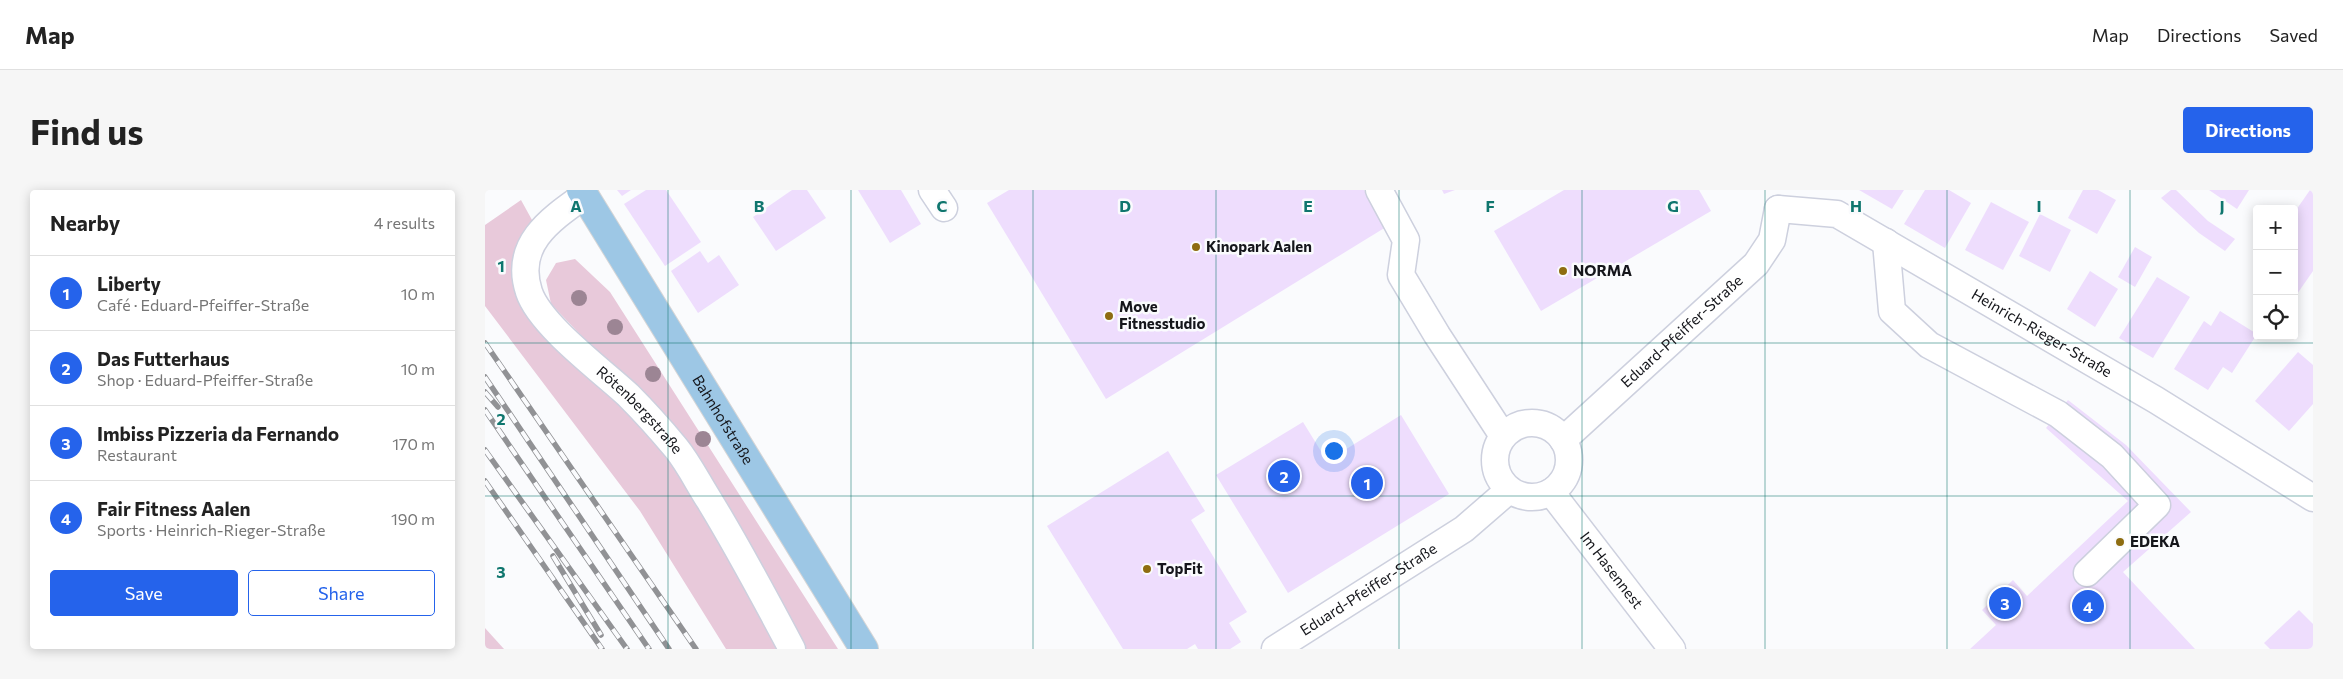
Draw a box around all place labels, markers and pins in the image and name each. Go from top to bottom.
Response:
place label: Kinopark Aalen [1206,237,1312,255]
marker: Kinopark Aalen [1190,241,1202,253]
place label: NORMA [1573,261,1632,279]
marker: NORMA [1557,265,1569,277]
place label: Move Fitnesstudio [1119,297,1205,332]
marker: Move Fitnesstudio [1103,310,1115,322]
pin: 2 [1268,457,1300,495]
pin: 1 [1351,464,1383,502]
place label: EDEKA [2130,532,2180,550]
marker: EDEKA [2114,536,2126,548]
place label: TopFit [1157,559,1203,577]
marker: TopFit [1141,563,1153,575]
pin: 3 [1989,584,2021,622]
pin: 4 [2072,587,2104,625]

